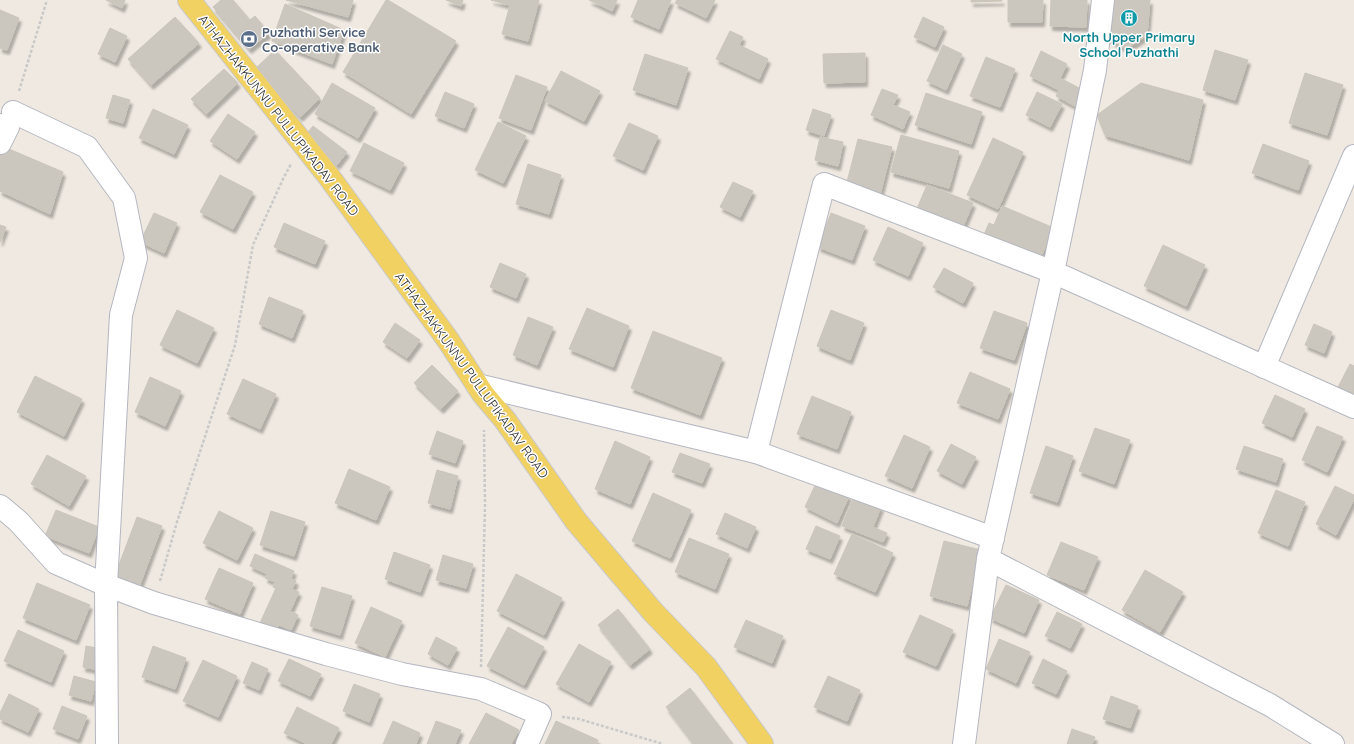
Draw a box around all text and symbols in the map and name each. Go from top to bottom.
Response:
building icon: North Upper Primary School Puzhathi [1119,8,1139,28]
street label: ATHAZHAKKUNNU PULLUPIKADAV ROAD [195,11,363,219]
place label: Puzhathi Service Co-operative Bank [262,24,380,55]
bank icon: Puzhathi Service Co-operative Bank [239,29,259,49]
place label: North Upper Primary School Puzhathi [1063,29,1195,60]
street label: ATHAZHAKKUNNU PULLUPIKADAV ROAD [392,269,552,481]

